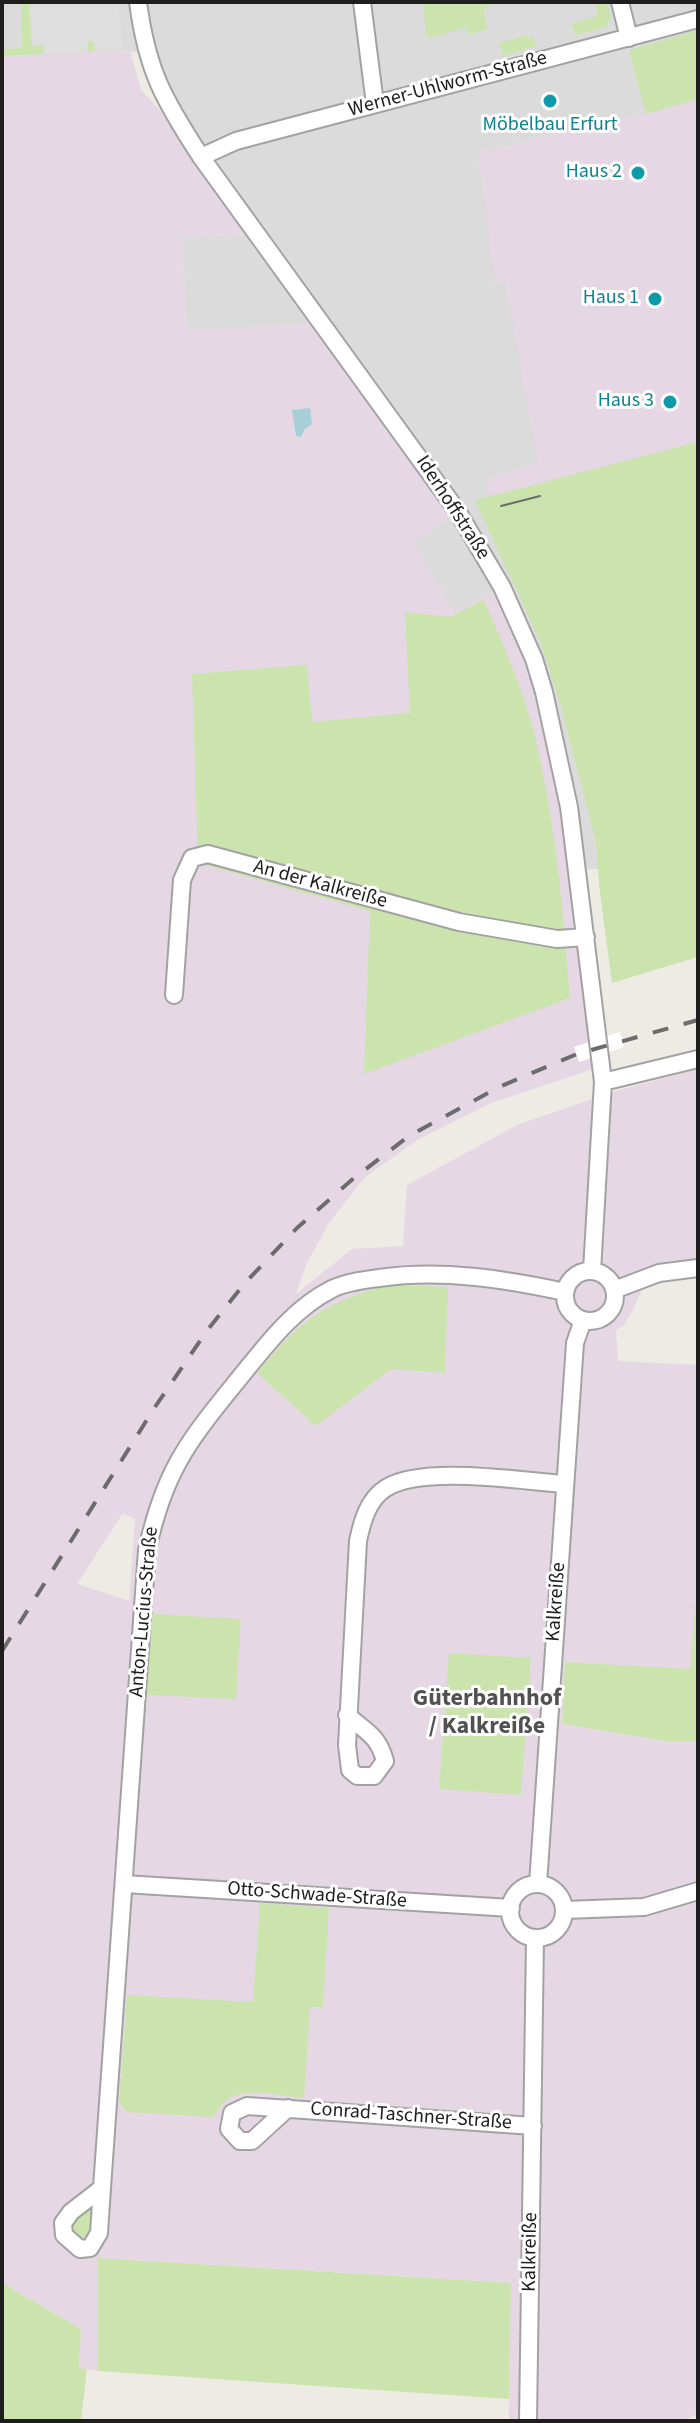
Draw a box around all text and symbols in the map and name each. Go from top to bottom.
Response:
street label: Werner-Uhlworm-Straße [346,47,550,123]
marker: Möbelbau Erfurt [541,92,559,110]
place label: Möbelbau Erfurt [482,114,618,138]
place label: Haus 2 [566,161,622,185]
marker: Haus 2 [629,164,647,182]
place label: Haus 1 [583,287,639,311]
marker: Haus 1 [646,290,664,308]
place label: Haus 3 [598,390,654,414]
marker: Haus 3 [661,393,679,411]
street label: Iderhoffstraße [410,452,494,564]
street label: An der Kalkreiße [251,856,389,914]
street label: Anton-Lucius-Straße [126,1526,164,1698]
street label: Kalkreiße [542,1561,572,1643]
district label: Güterbahnhof / Kalkreiße [413,1686,561,1742]
street label: Otto-Schwade-Straße [226,1878,408,1914]
street label: Conrad-Taschner-Straße [309,2098,513,2136]
street label: Kalkreiße [518,2212,544,2292]

